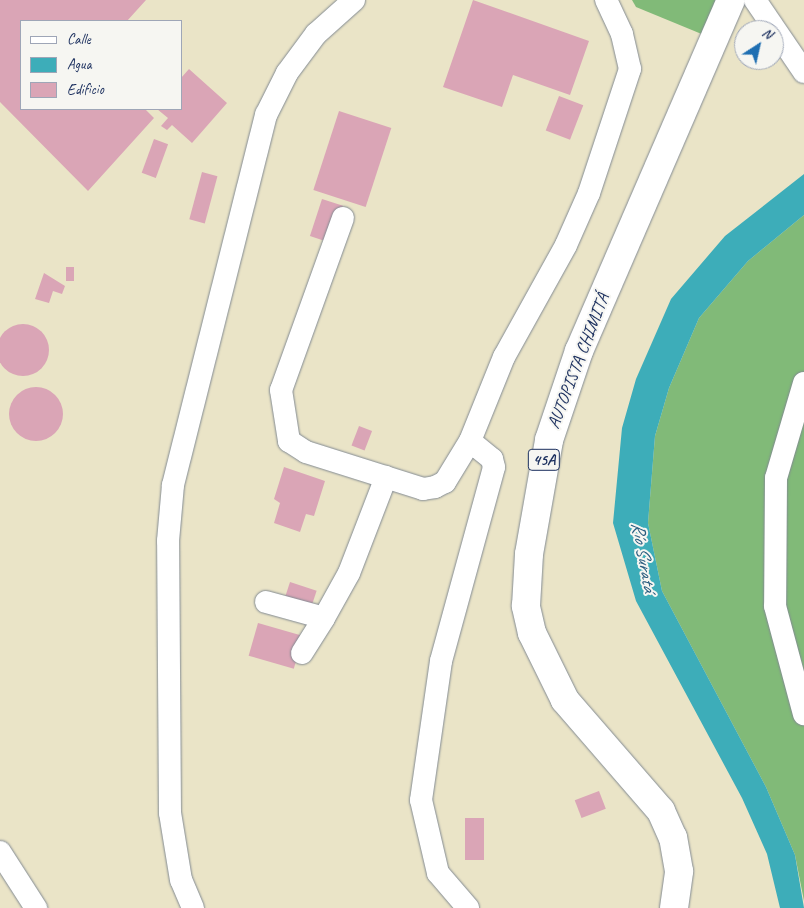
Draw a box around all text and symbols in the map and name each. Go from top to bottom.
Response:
legend [20,20,182,110]
north arrow [734,20,784,70]
text: N [759,24,776,43]
text: Calle [67,30,91,49]
text: Agua [67,55,91,74]
text: Edificio [67,80,104,99]
street label: AUTOPISTA CHIMITÁ [542,290,614,432]
road number: 45A [528,446,560,474]
water label: Río Suratá [626,521,660,593]

